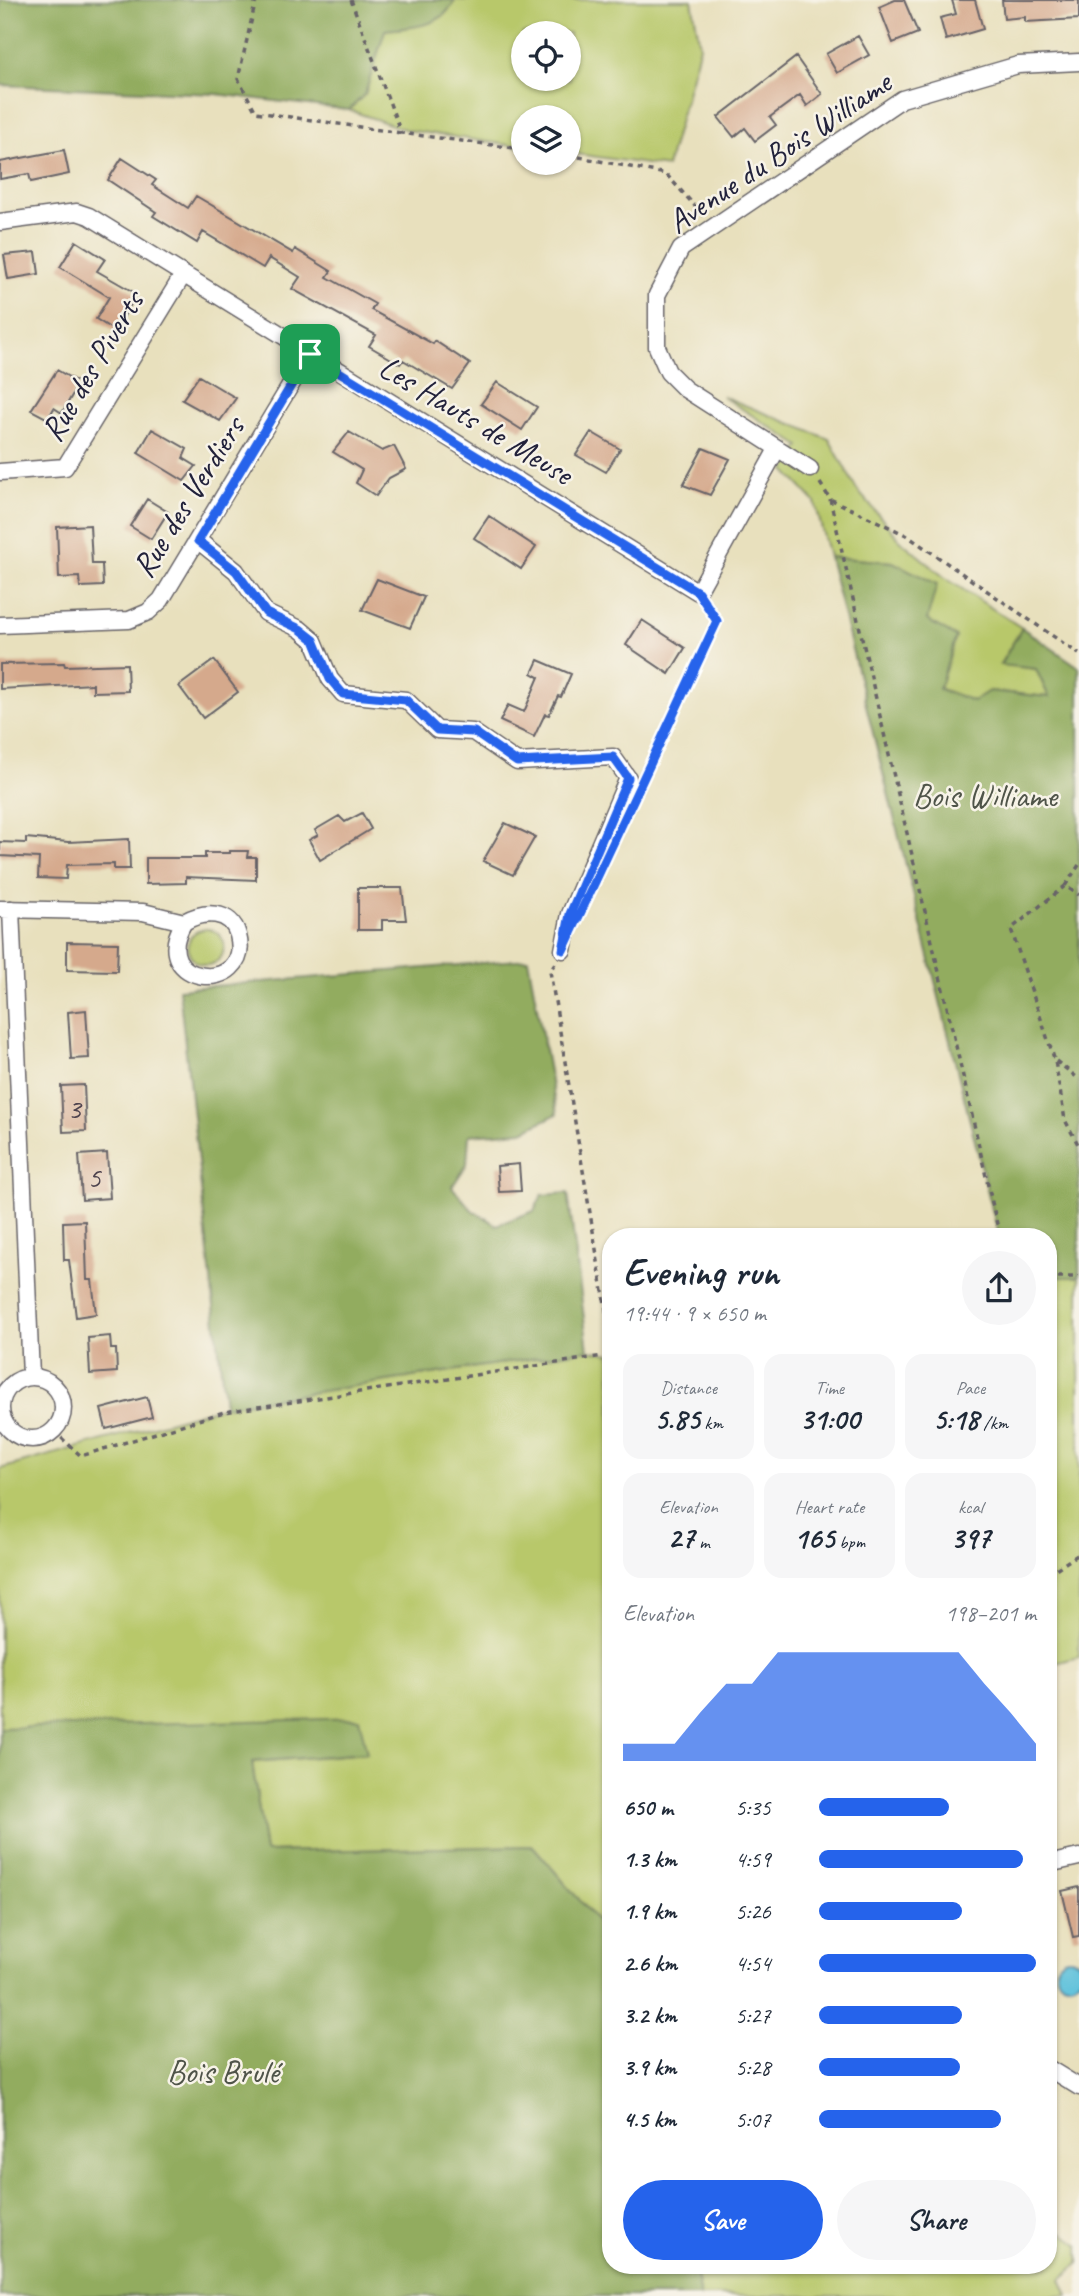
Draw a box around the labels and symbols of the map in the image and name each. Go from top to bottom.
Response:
street label: Avenue du Bois Williame [659,60,901,242]
street label: Rue des Piverts [31,281,155,449]
pin [280,324,340,384]
street label: Les Hauts de Meuse [371,346,582,495]
street label: Rue des Verdiers [122,407,255,585]
park label: Bois Williame [913,775,1059,817]
house number: 3 [67,1089,83,1127]
house number: 5 [87,1158,102,1196]
park label: Bois Brulé [167,2051,284,2093]

